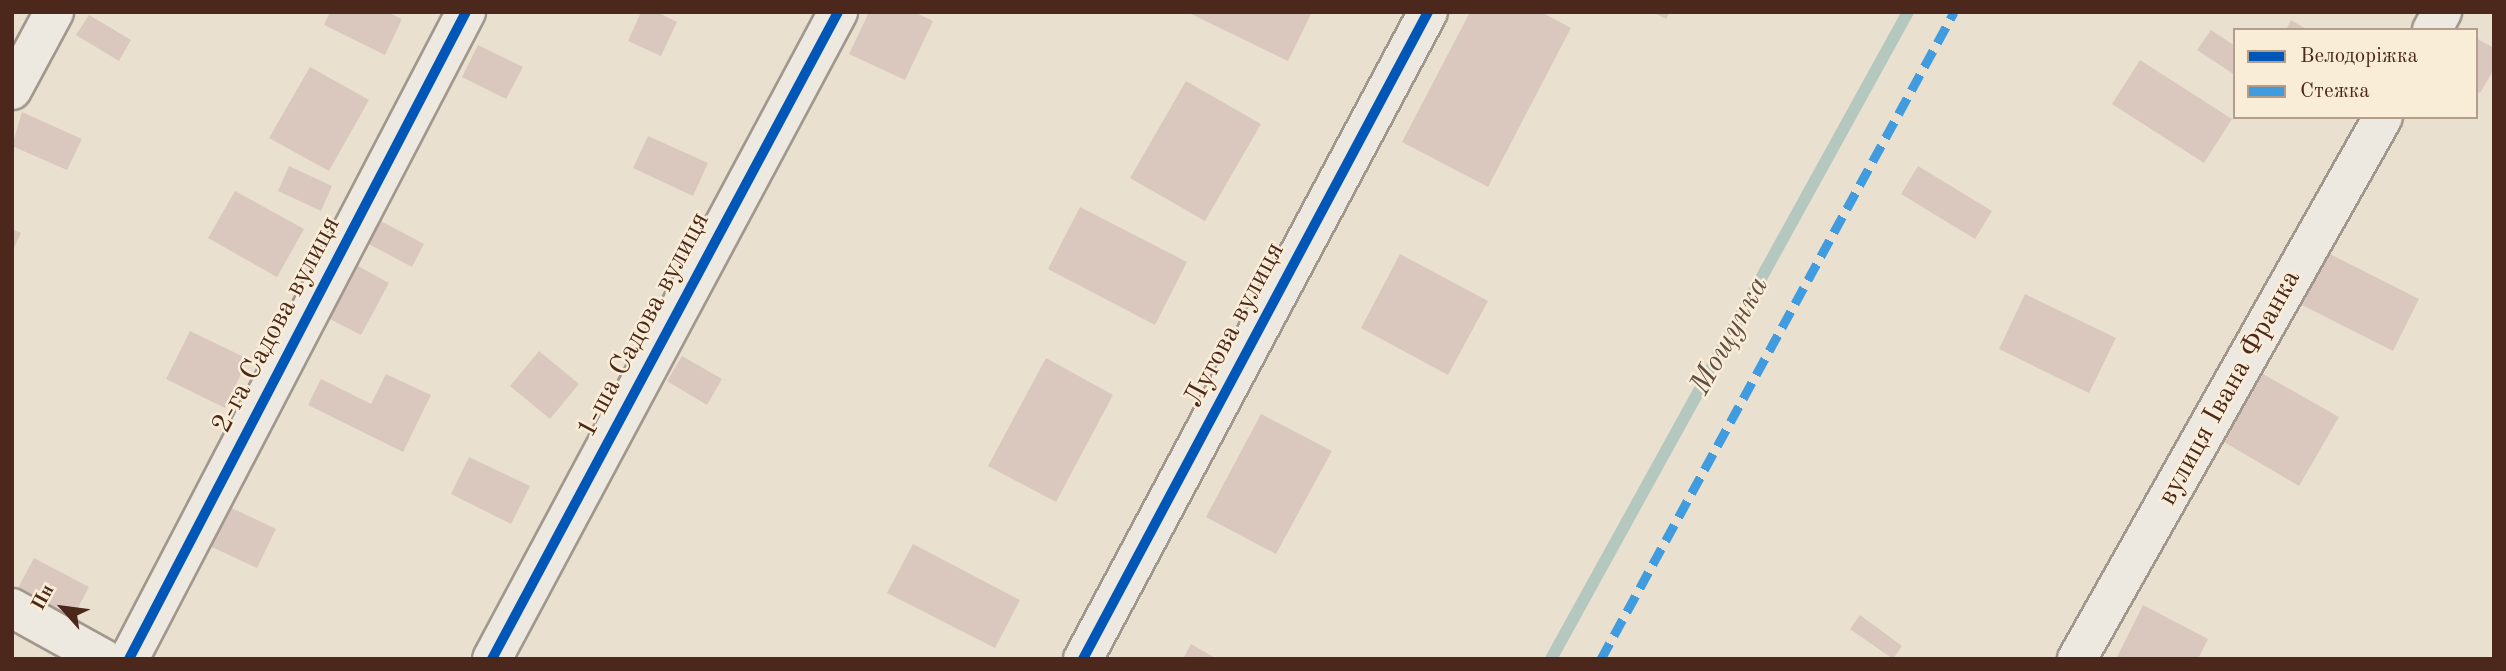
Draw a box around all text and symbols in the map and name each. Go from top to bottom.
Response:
legend [2233,28,2478,119]
text: Велодоріжка [2300,46,2418,67]
text: Стежка [2300,81,2370,102]
street label: 1-ша Садова вулиця [570,206,718,444]
street label: 2-га Садова вулиця [206,211,348,439]
street label: Лугова вулиця [1177,237,1293,413]
street label: вулиця Івана Франка [2151,264,2309,512]
water label: Мощунка [1683,271,1777,401]
north arrow [28,573,98,643]
text: Пн [29,582,59,614]

